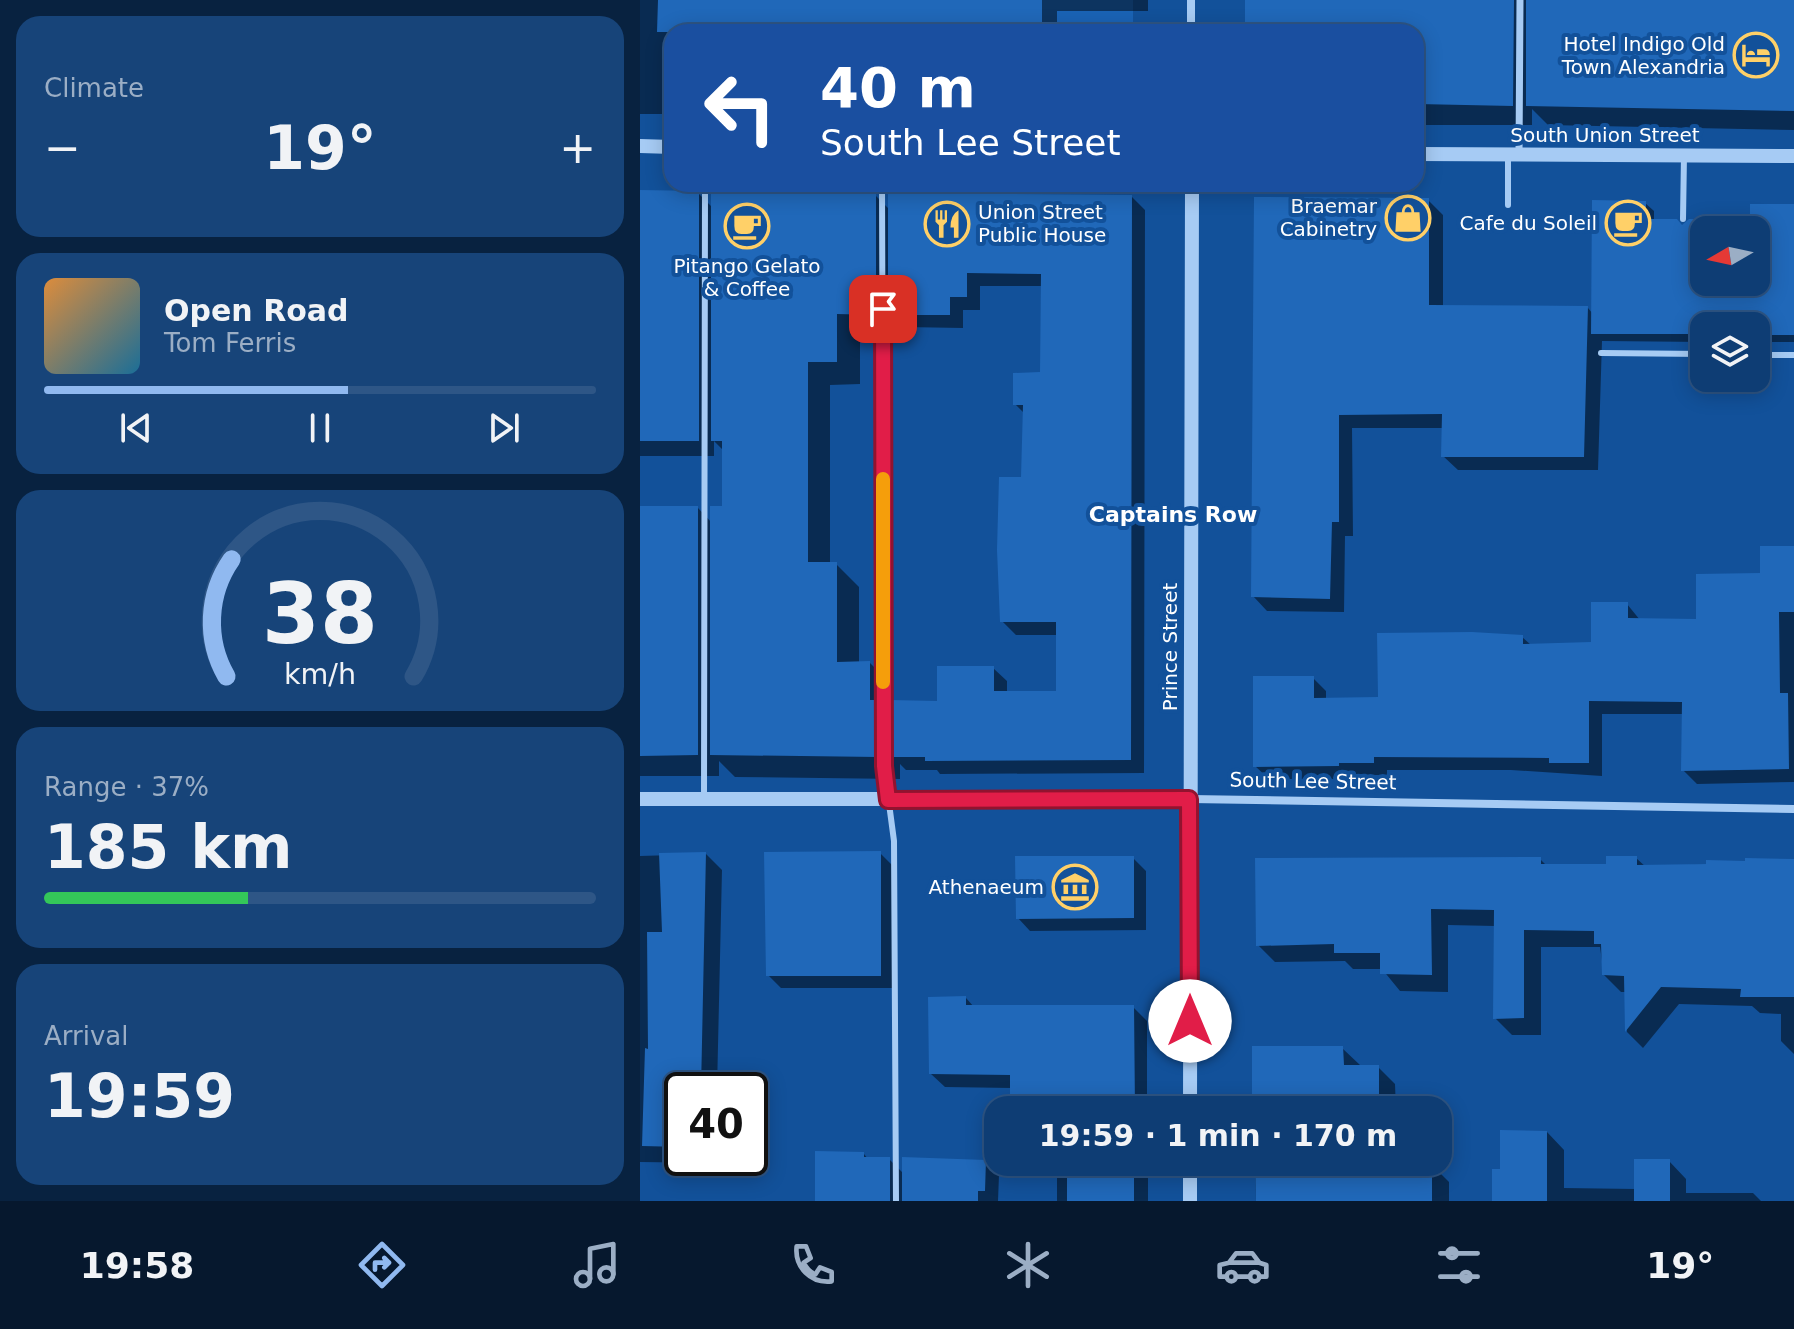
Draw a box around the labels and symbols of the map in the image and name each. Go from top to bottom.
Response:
hotel icon: Hotel Indigo Old Town Alexandria [1732,31,1780,79]
place label: Hotel Indigo Old Town Alexandria [1561,32,1725,79]
street label: South Union Street [1510,123,1700,147]
place label: Braemar Cabinetry [1280,194,1378,241]
shop icon: Braemar Cabinetry [1384,194,1432,242]
cafe icon: Cafe du Soleil [1604,199,1652,247]
restaurant icon: Union Street Public House [923,200,971,248]
place label: Union Street Public House [978,200,1106,247]
cafe icon: Pitango Gelato & Coffee [723,202,771,250]
place label: Cafe du Soleil [1459,211,1597,235]
north arrow [1690,216,1770,296]
place label: Pitango Gelato & Coffee [674,254,820,301]
pin [849,275,917,343]
district label: Captains Row [1089,502,1257,527]
street label: Prince Street [1158,583,1182,711]
street label: South Lee Street [1229,768,1397,794]
museum icon: Athenaeum [1051,863,1099,911]
place label: Athenaeum [928,875,1044,899]
position arrow [1148,979,1232,1063]
speed limit sign: 40 [664,1072,768,1176]

